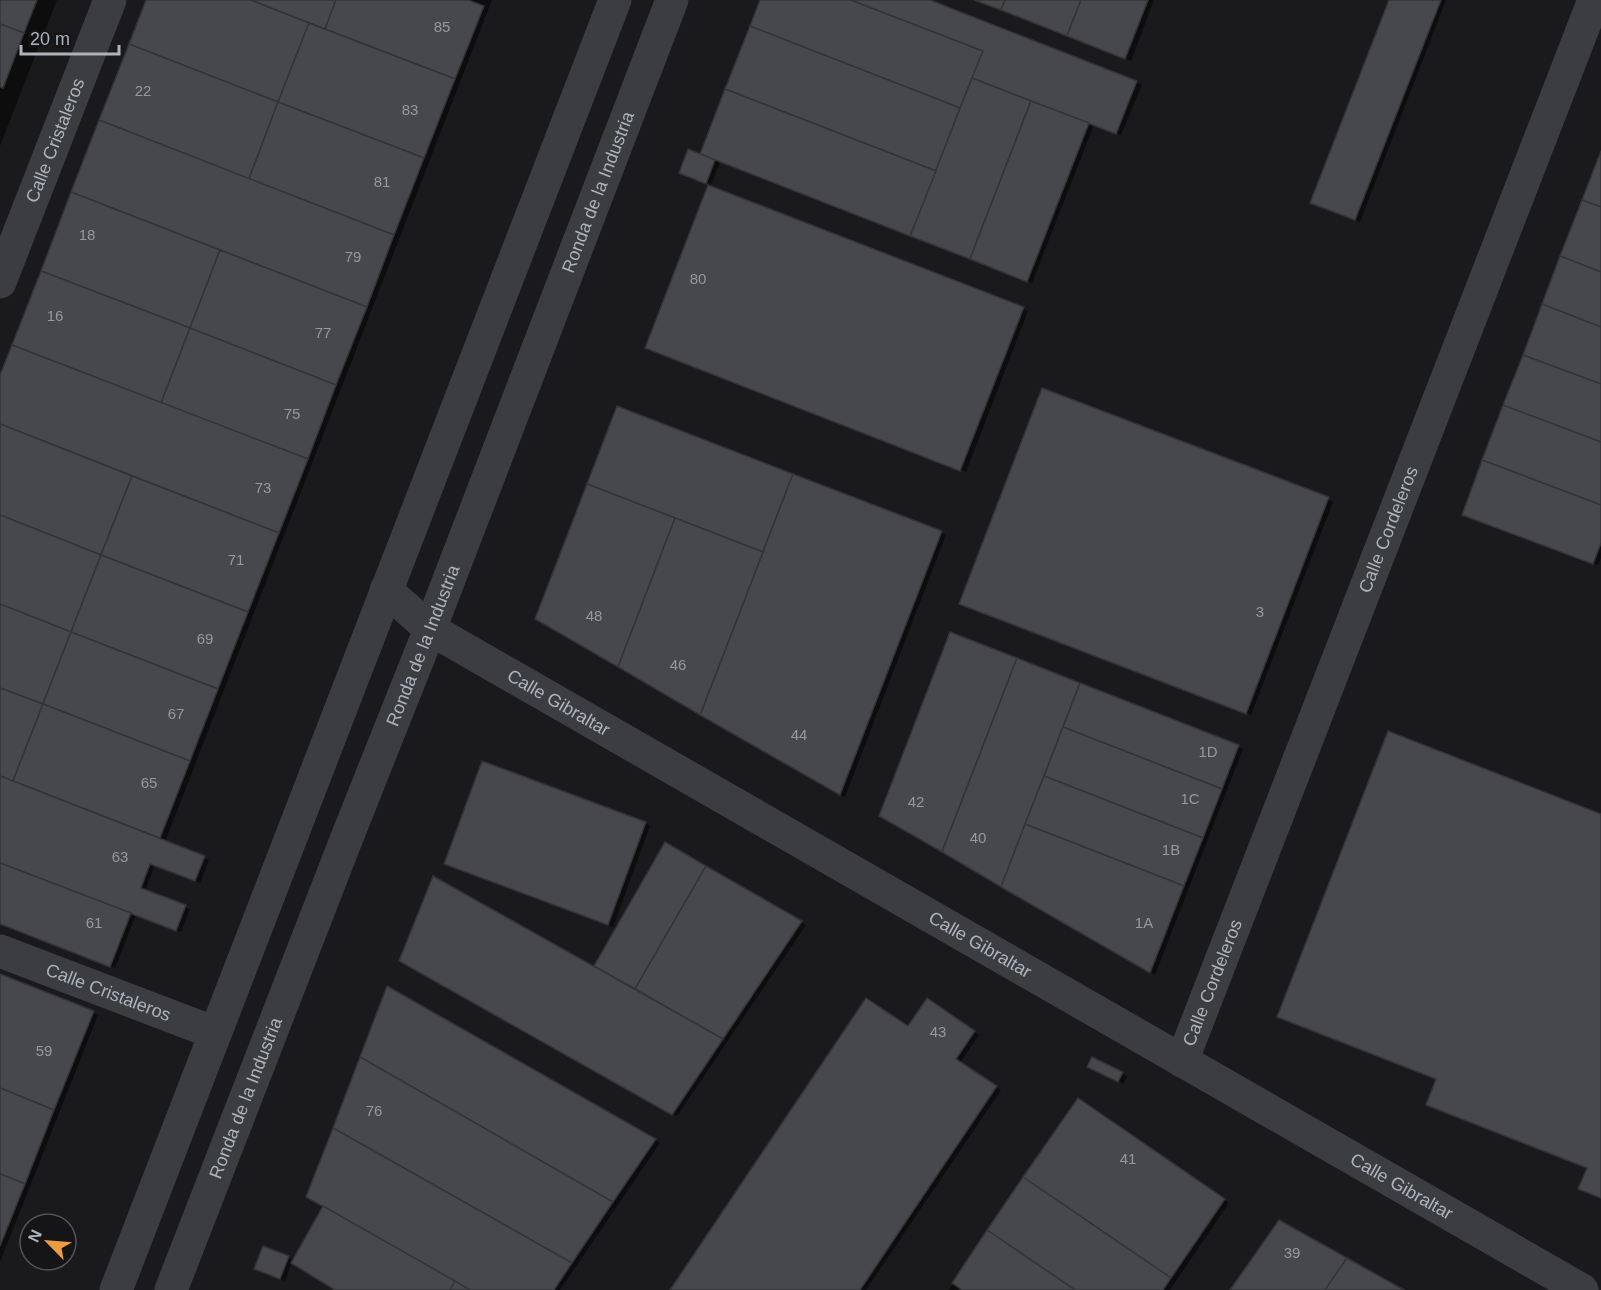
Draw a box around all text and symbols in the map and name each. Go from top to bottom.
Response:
scale bar [21,18,118,56]
house number: 85 [434,18,450,35]
text: 20 m [30,29,70,49]
street label: Calle Cristaleros [22,75,89,206]
house number: 22 [135,82,151,99]
house number: 83 [402,101,418,118]
street label: Ronda de la Industria [558,108,639,276]
house number: 81 [374,173,390,190]
house number: 18 [79,226,95,243]
house number: 79 [345,248,361,265]
house number: 80 [690,270,706,287]
house number: 16 [47,307,63,324]
house number: 77 [315,324,331,341]
house number: 75 [284,405,300,422]
street label: Calle Cordeleros [1355,464,1422,596]
house number: 73 [255,479,271,496]
house number: 71 [228,551,244,568]
street label: Ronda de la Industria [382,561,464,729]
house number: 3 [1256,603,1264,620]
house number: 48 [586,607,602,624]
house number: 69 [197,630,213,647]
house number: 46 [670,656,686,673]
street label: Calle Gibraltar [504,665,613,740]
house number: 67 [168,705,184,722]
house number: 44 [791,726,807,743]
house number: 1D [1198,743,1218,760]
house number: 65 [141,774,157,791]
house number: 1C [1180,790,1200,807]
house number: 42 [908,793,924,810]
house number: 40 [970,829,986,846]
house number: 1B [1162,841,1180,858]
house number: 63 [112,848,128,865]
street label: Calle Gibraltar [925,907,1035,982]
house number: 61 [86,914,102,931]
house number: 1A [1135,914,1153,931]
street label: Calle Cordeleros [1179,917,1246,1049]
street label: Calle Cristaleros [43,959,174,1025]
street label: Ronda de la Industria [205,1014,286,1181]
house number: 43 [930,1023,946,1040]
house number: 59 [36,1042,52,1059]
house number: 76 [366,1102,382,1119]
street label: Calle Gibraltar [1347,1149,1457,1224]
house number: 41 [1120,1150,1136,1167]
north arrow [18,1212,78,1272]
text: N [25,1227,45,1245]
house number: 39 [1284,1244,1300,1261]

